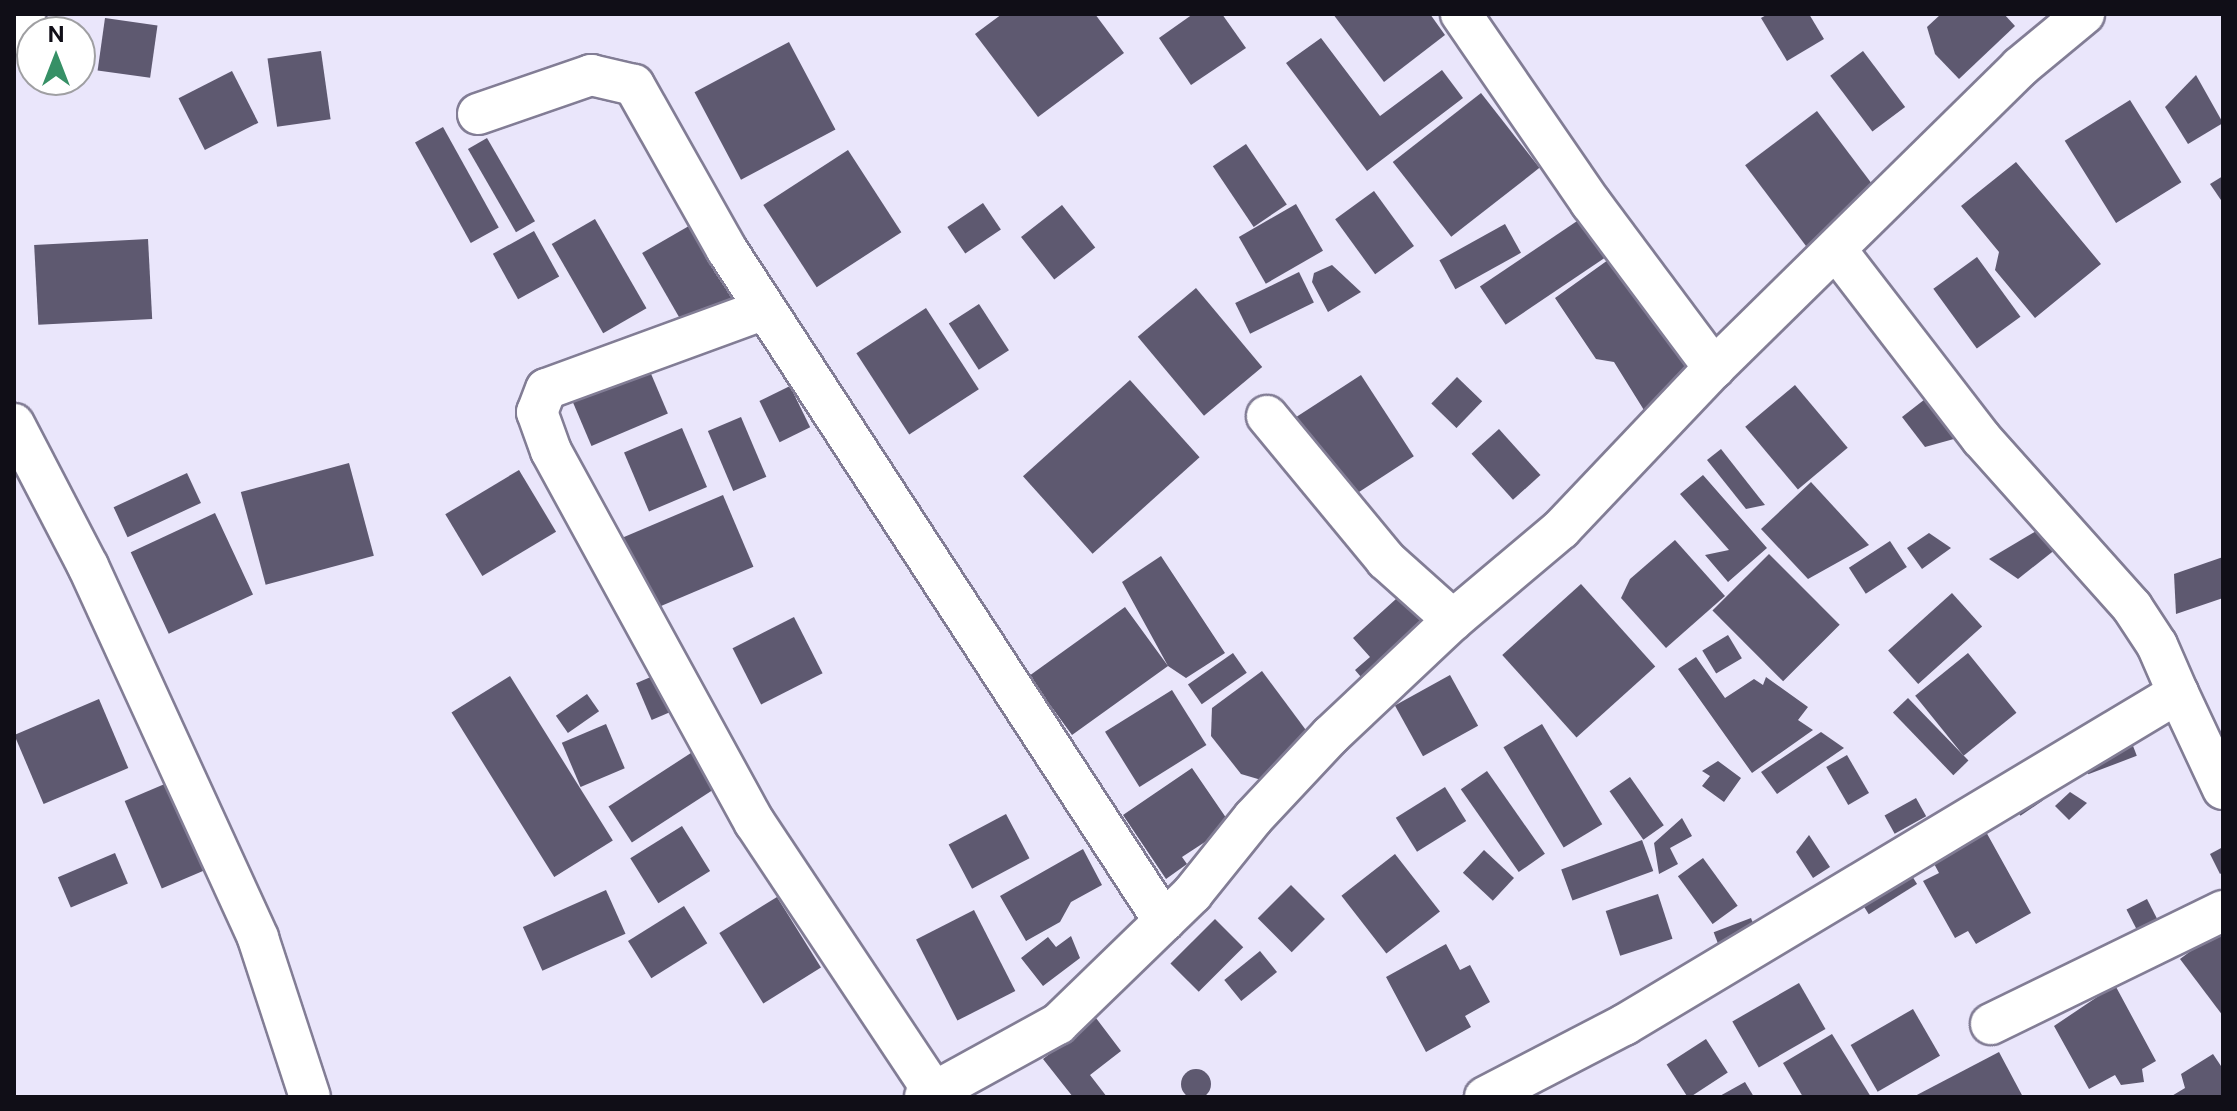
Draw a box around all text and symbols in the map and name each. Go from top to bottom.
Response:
north arrow [16,16,96,96]
text: N [47,21,65,47]

